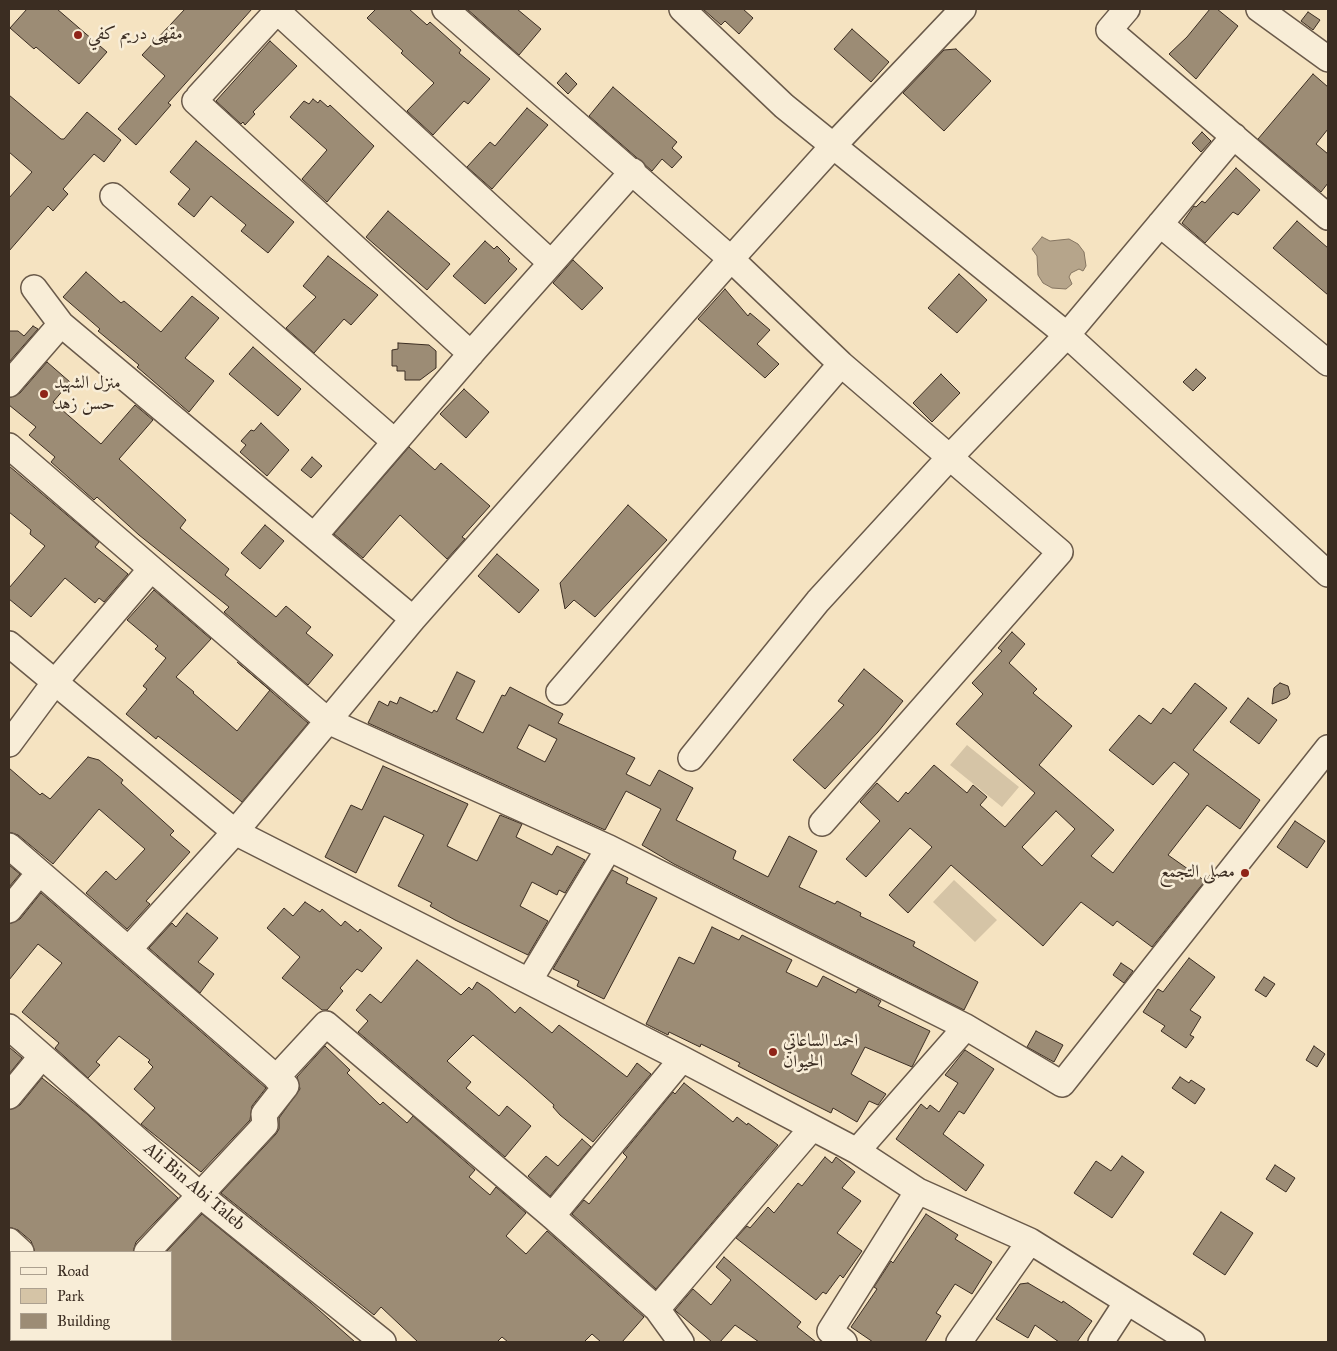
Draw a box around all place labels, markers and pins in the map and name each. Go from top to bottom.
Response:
place label: مقهى دريم كفي [88,24,183,46]
marker: مقهى دريم كفي [72,29,84,41]
place label: منزل الشهيد حسن زهد [54,373,121,416]
marker: منزل الشهيد حسن زهد [38,388,50,400]
place label: مصلى التجمع [1160,862,1235,884]
marker: مصلى التجمع [1239,867,1251,879]
place label: احمد الساعاتي الحيوان [783,1031,858,1074]
marker: احمد الساعاتي الحيوان [767,1046,779,1058]

